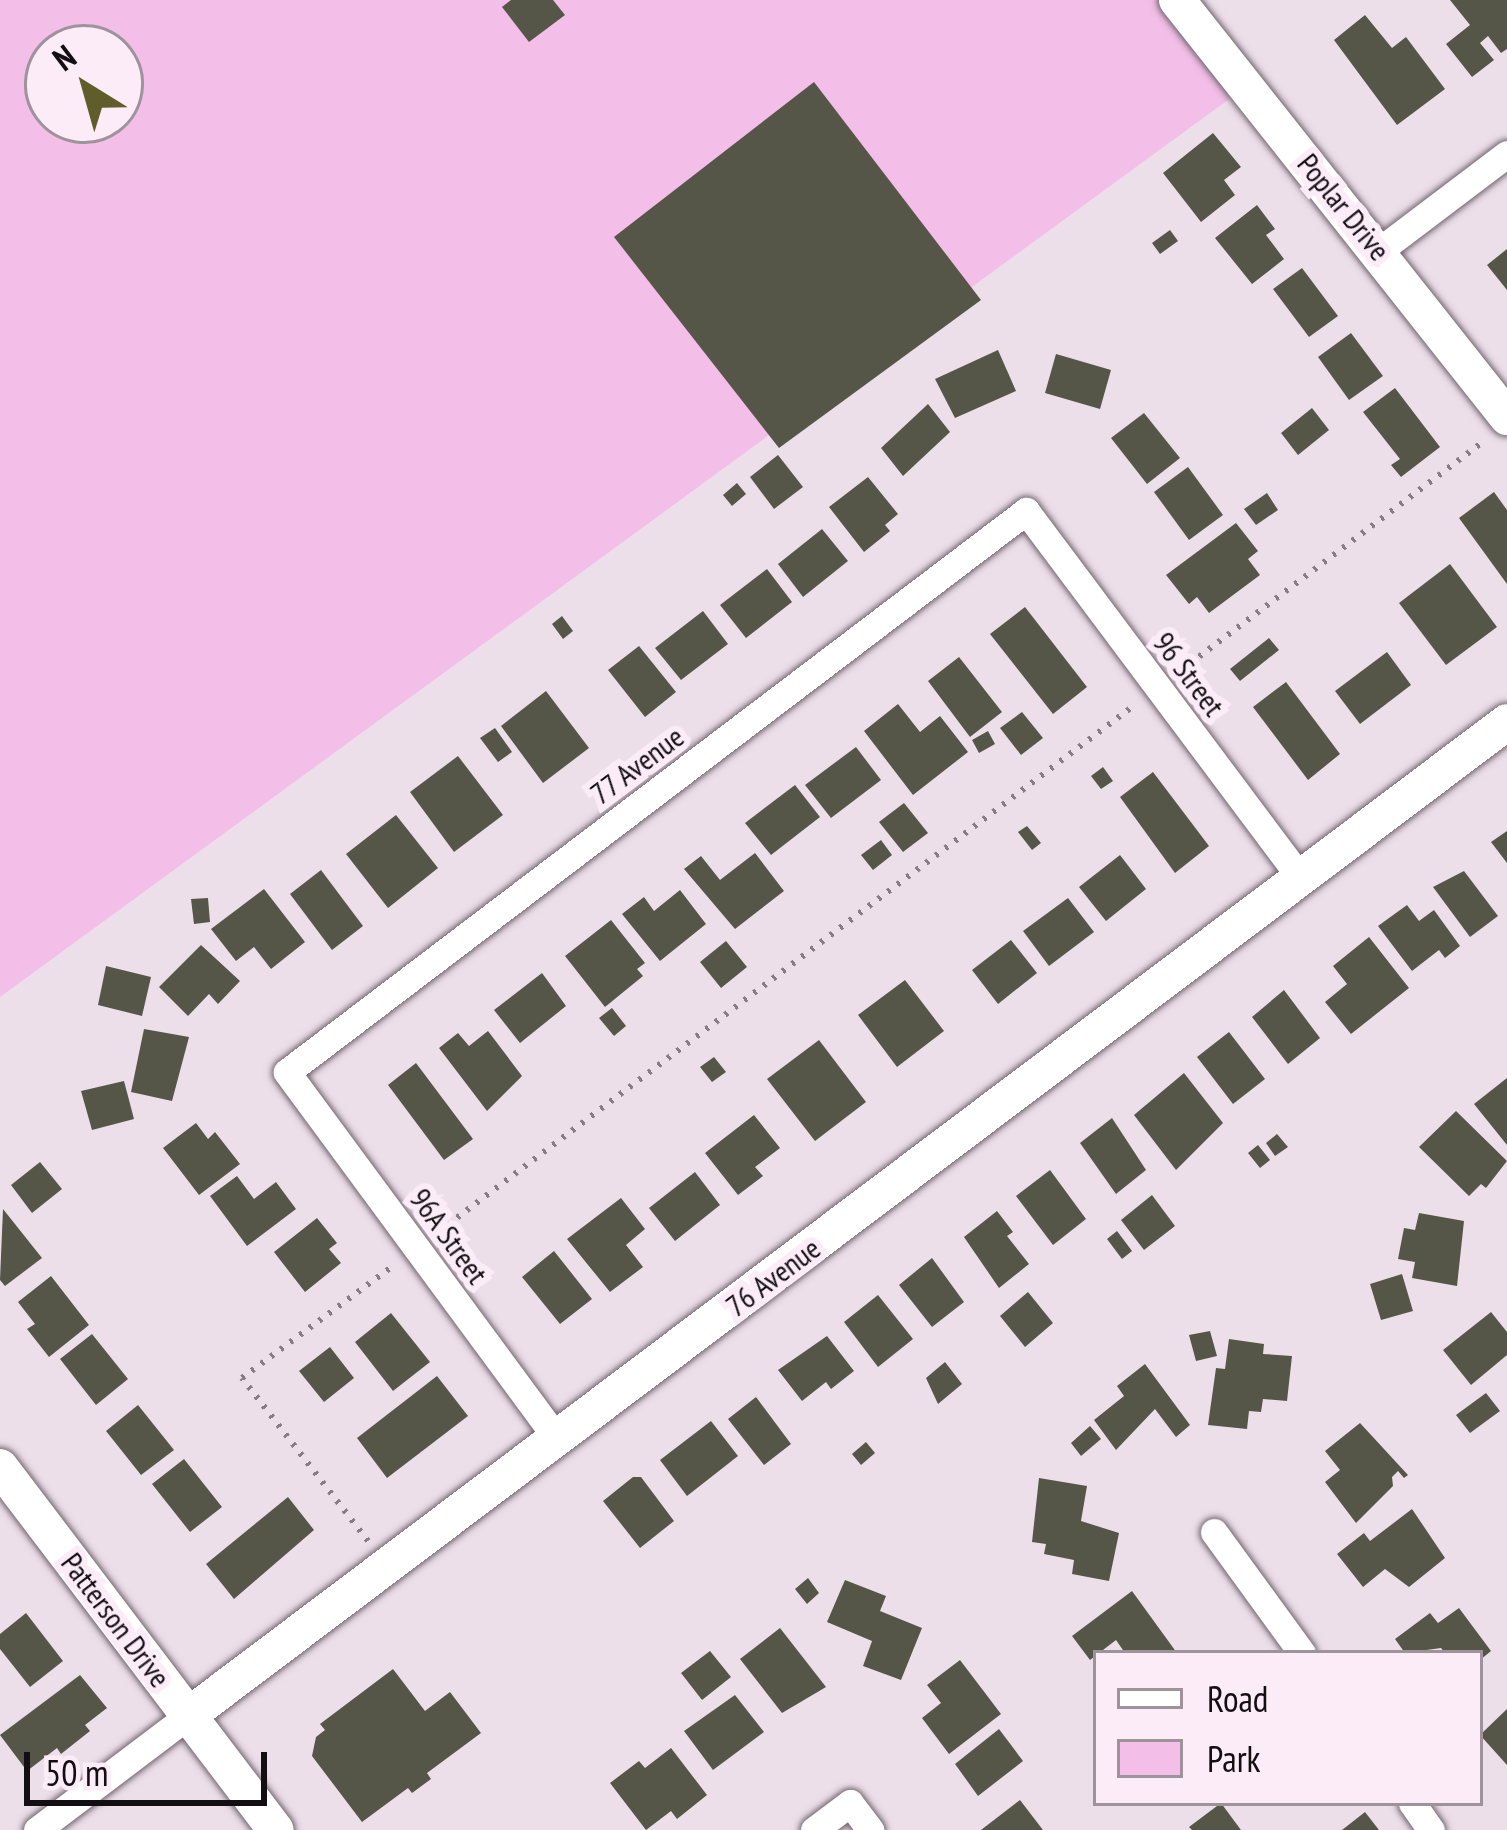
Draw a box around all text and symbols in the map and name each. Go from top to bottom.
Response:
north arrow [24,24,144,144]
text: N [44,35,84,80]
street label: Poplar Drive [1290,146,1398,268]
street label: 96 Street [1146,625,1232,723]
street label: 77 Avenue [583,718,691,812]
street label: 96A Street [402,1181,496,1291]
street label: 76 Avenue [719,1230,827,1324]
street label: Patterson Drive [54,1546,178,1694]
legend [1093,1650,1483,1806]
text: Road [1207,1675,1268,1722]
scale bar [30,1728,273,1802]
text: Park [1207,1735,1261,1782]
text: 50 m [45,1749,108,1796]

